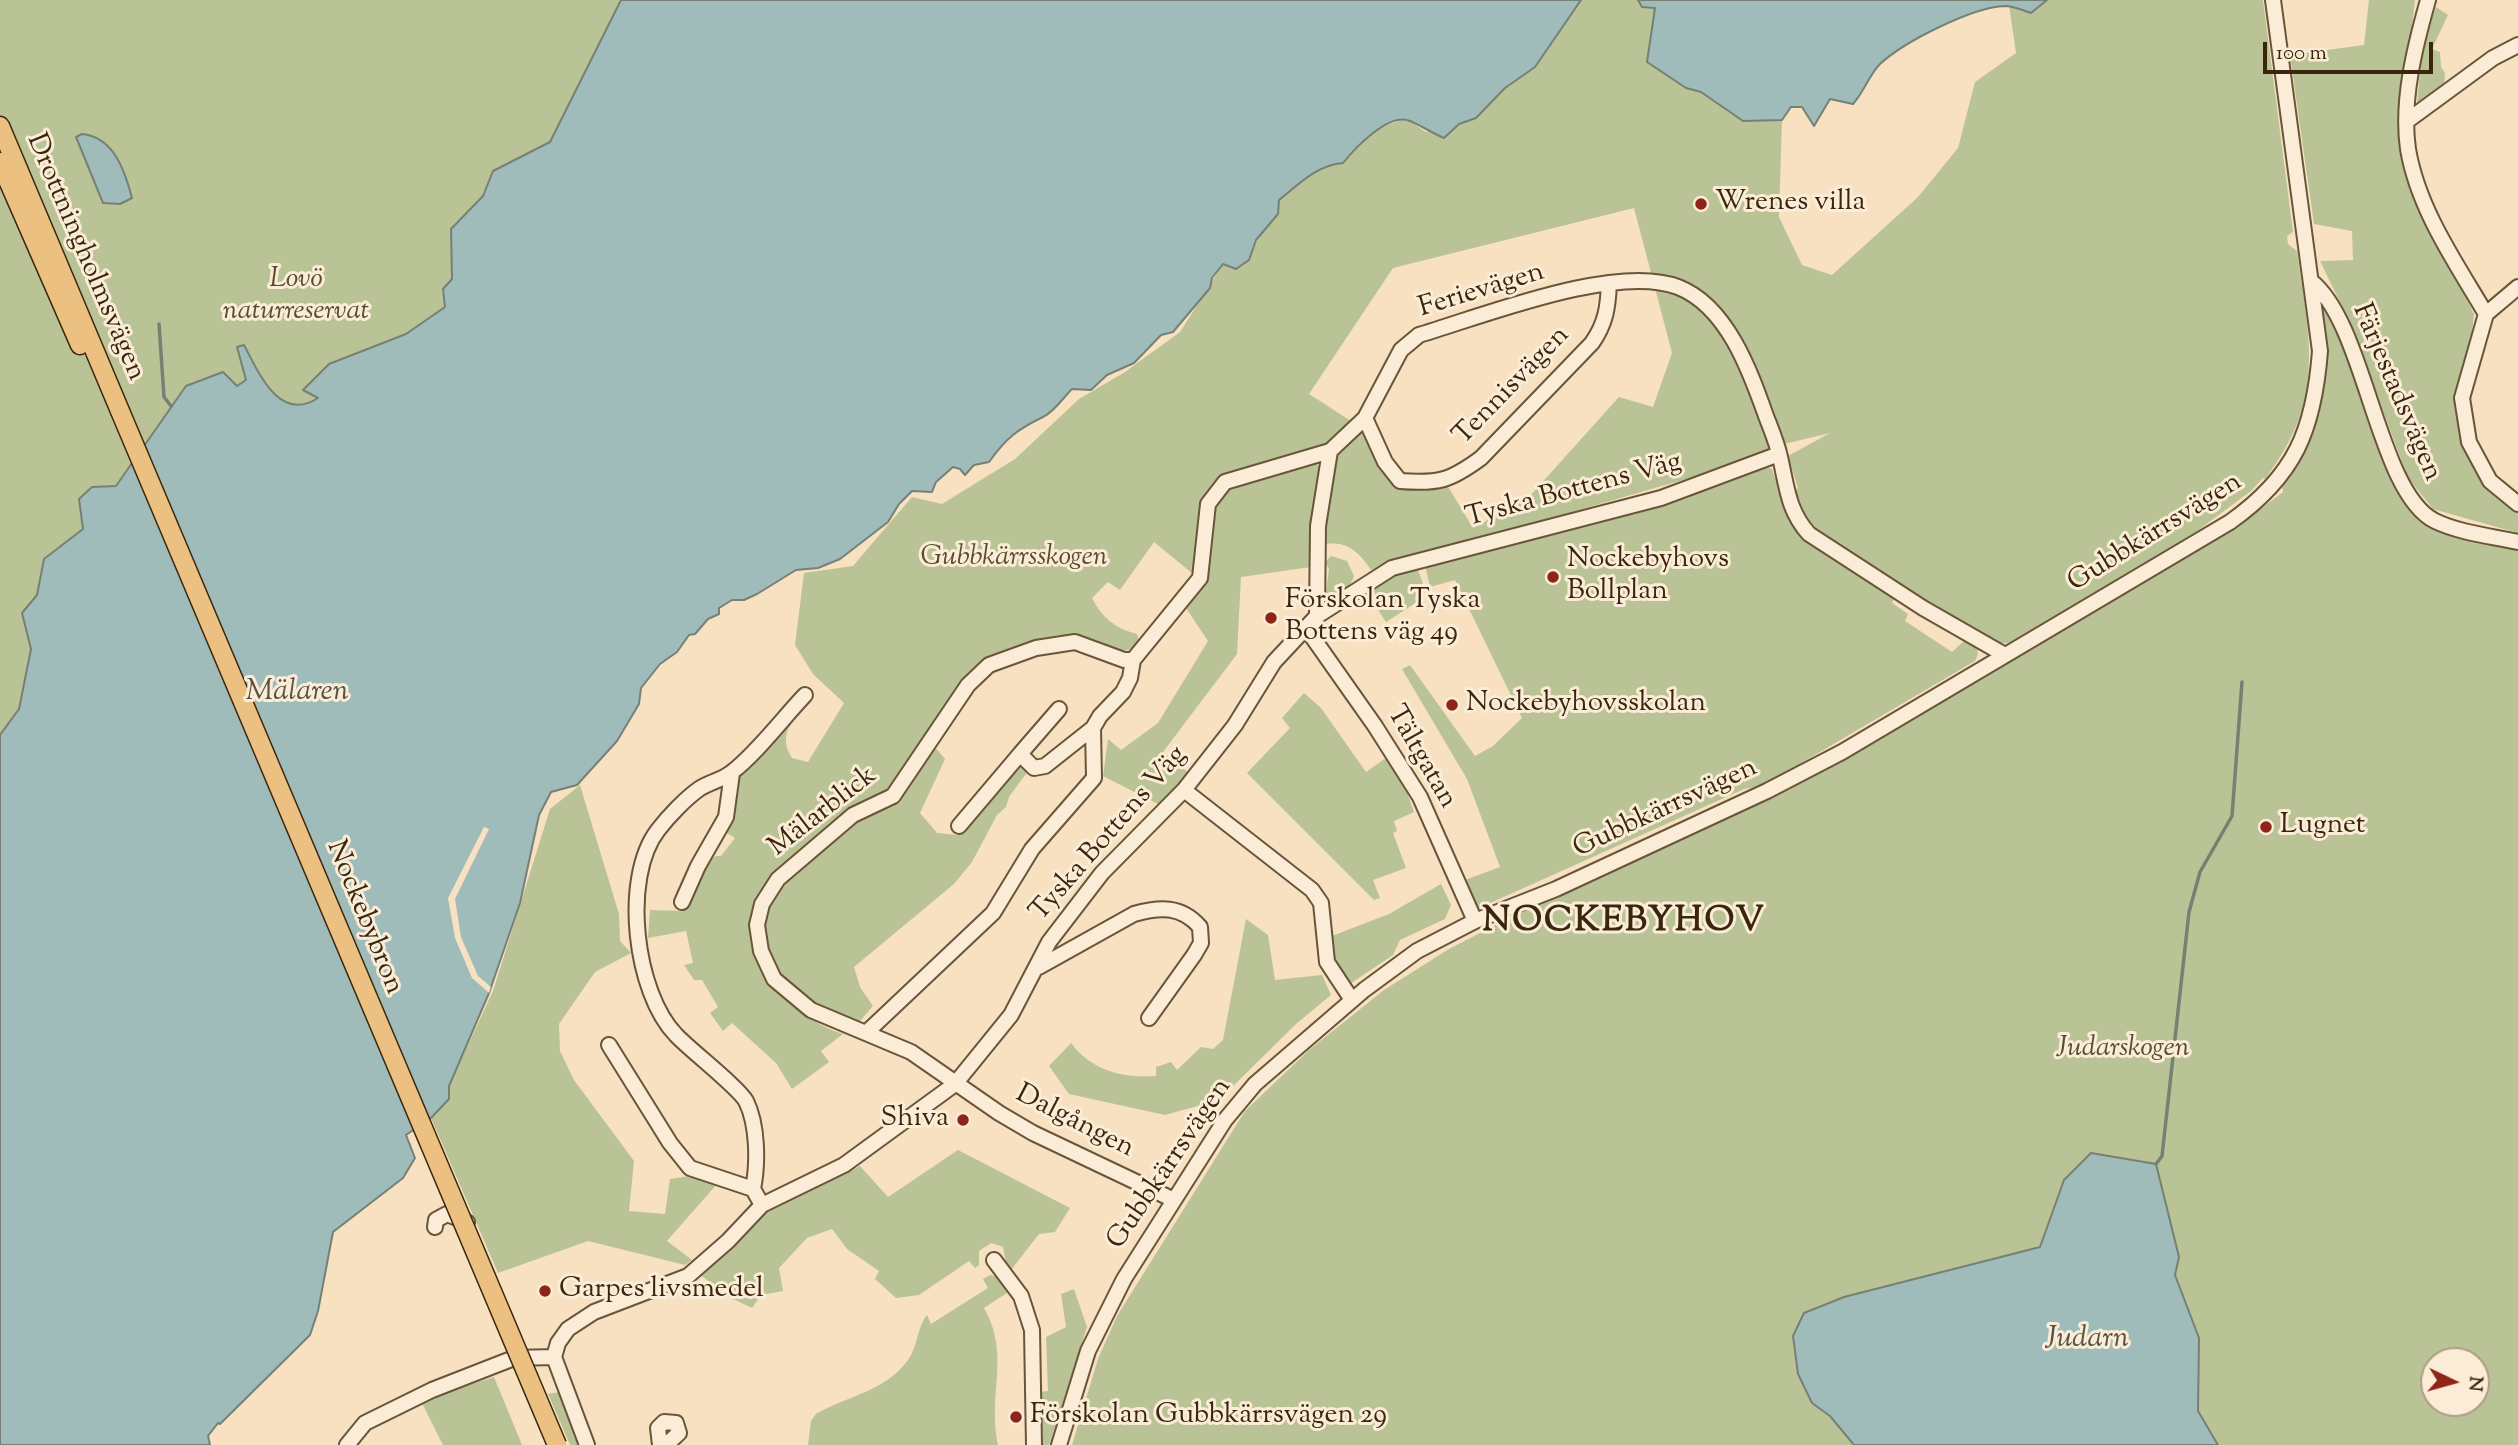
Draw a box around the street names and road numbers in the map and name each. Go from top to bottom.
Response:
street label: Drottningholmsvägen [17,129,151,387]
street label: Ferievägen [1415,257,1549,327]
street label: Färjestadsvägen [2343,299,2447,487]
street label: Tennisvägen [1448,320,1578,454]
street label: Tyska Bottens Väg [1462,447,1686,537]
street label: Gubbkärrsvägen [2063,467,2249,601]
street label: Tältgatan [1377,701,1463,815]
street label: Tyska Bottens Väg [1025,740,1195,930]
street label: Gubbkärrsvägen [1569,753,1763,867]
street label: Mälarblick [763,760,885,866]
street label: Nockebybron [317,836,409,1000]
street label: Gubbkärrsvägen [1101,1073,1241,1257]
street label: Dalgången [1009,1079,1139,1167]

